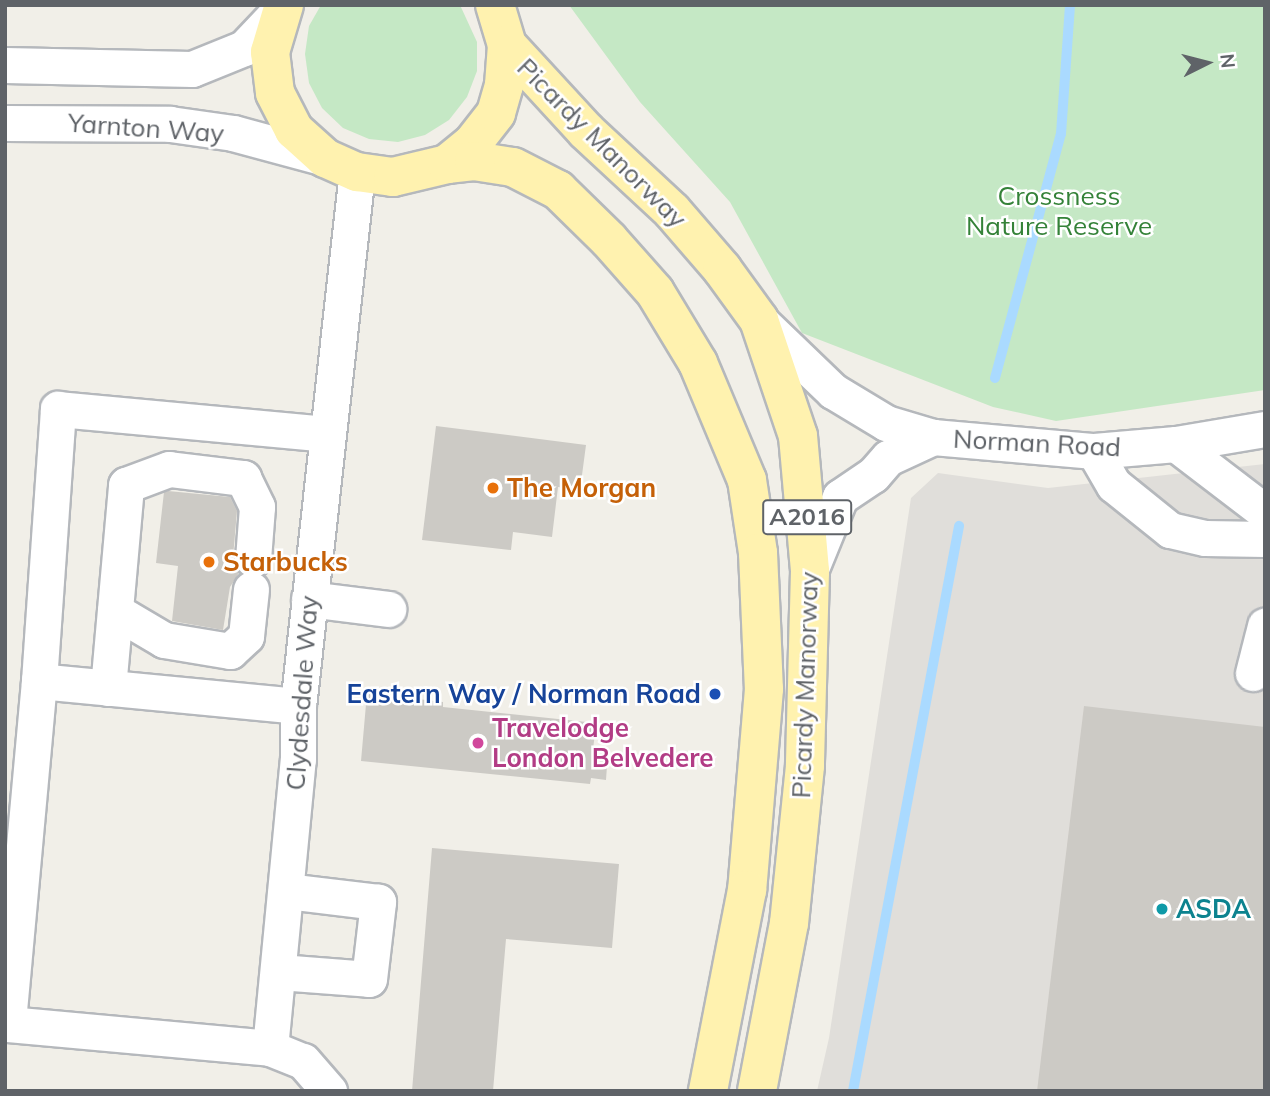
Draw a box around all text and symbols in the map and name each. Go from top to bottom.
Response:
north arrow [1172,28,1242,98]
street label: Picardy Manorway [511,52,693,234]
text: N [1215,52,1241,69]
street label: Yarnton Way [67,107,225,149]
park label: Crossness Nature Reserve [966,180,1152,242]
street label: Norman Road [952,423,1122,463]
place label: The Morgan [507,472,656,504]
marker: The Morgan [485,480,501,496]
road number: A2016 [762,496,852,538]
place label: Starbucks [223,546,348,578]
marker: Starbucks [201,554,217,570]
street label: Picardy Manorway [785,571,825,799]
street label: Clydesdale Way [280,595,324,791]
place label: Eastern Way / Norman Road [346,678,701,710]
marker: Eastern Way / Norman Road [707,686,723,702]
place label: Travelodge London Belvedere [492,712,714,774]
marker: Travelodge London Belvedere [470,735,486,751]
place label: ASDA [1176,893,1251,925]
marker: ASDA [1154,901,1170,917]

